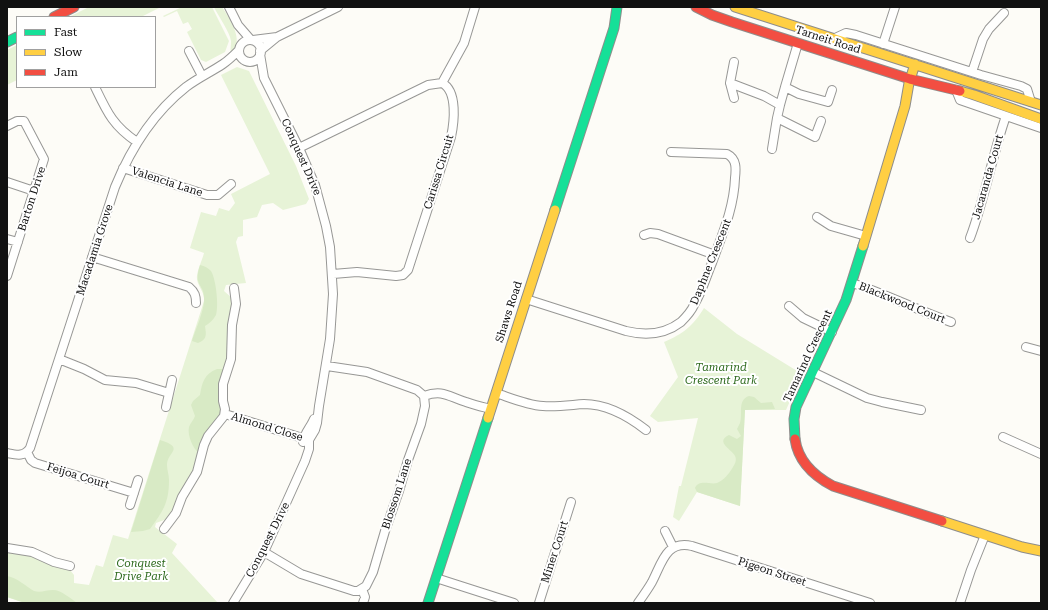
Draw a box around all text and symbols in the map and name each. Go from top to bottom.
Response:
legend [16,16,156,88]
street label: Tarneit Road [794,23,862,57]
text: Fast [54,25,77,39]
text: Slow [54,45,82,59]
text: Jam [54,65,78,79]
street label: Conquest Drive [278,117,324,197]
street label: Carissa Circuit [421,133,457,211]
street label: Jacaranda Court [970,133,1006,221]
street label: Valencia Lane [130,164,204,200]
street label: Barton Drive [15,165,49,233]
street label: Macadamia Grove [74,203,116,297]
street label: Daphne Crescent [688,217,734,307]
street label: Shaws Road [493,280,525,344]
street label: Blackwood Court [857,280,947,326]
street label: Tamarind Crescent [781,308,835,404]
park label: Tamarind Crescent Park [685,361,757,387]
street label: Almond Close [230,410,304,444]
street label: Blossom Lane [379,457,415,531]
street label: Feijoa Court [45,460,111,492]
street label: Conquest Drive [243,500,293,580]
street label: Miner Court [539,519,571,585]
street label: Pigeon Street [736,555,808,589]
park label: Conquest Drive Park [114,557,168,583]

